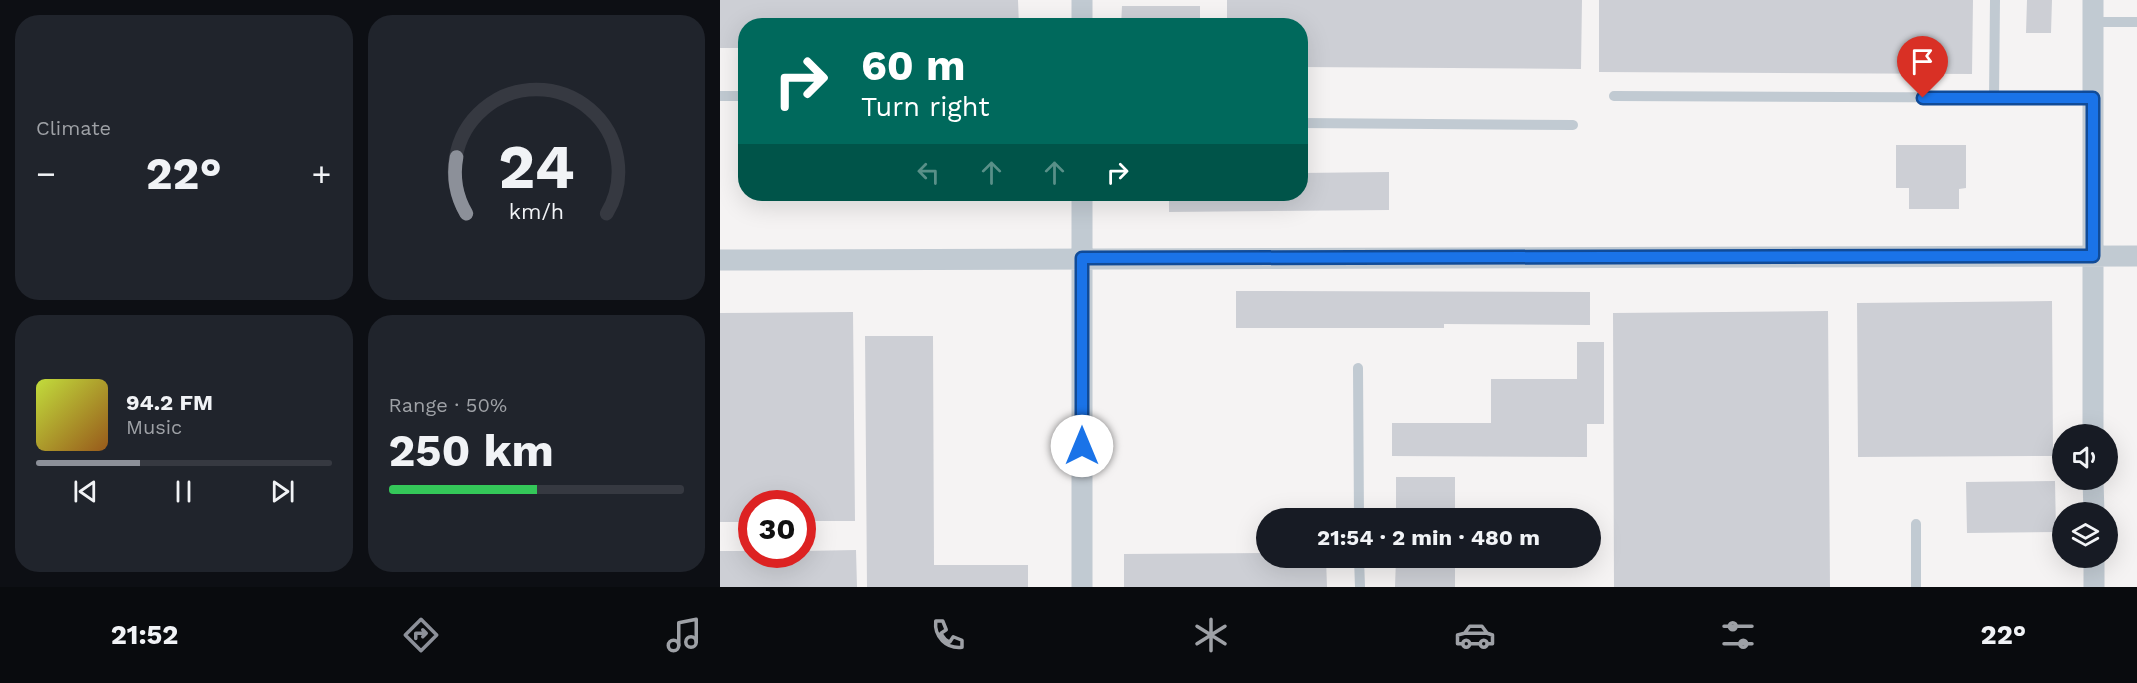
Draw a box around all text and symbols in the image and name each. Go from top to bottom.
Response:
pin [1897,36,1948,98]
text: 60 m [861,41,965,90]
icon: right [762,42,840,120]
icon: arrive [1906,45,1939,78]
text: Turn right [861,91,990,123]
text: Climate [36,116,111,140]
text: 24 [498,130,575,203]
text: 22° [146,147,222,200]
text: − [36,154,56,193]
text: + [312,154,331,193]
icon: left [912,156,945,189]
icon: ahead [975,156,1008,189]
icon: ahead [1038,156,1071,189]
icon: right [1101,156,1134,189]
text: km/h [509,200,564,225]
text: 94.2 FM [126,390,213,415]
text: Range · 50% [389,393,507,417]
position arrow [1050,414,1114,478]
text: Music [126,415,182,439]
text: 250 km [389,424,554,477]
map controls [2052,424,2118,568]
button: sound [2052,424,2118,490]
icon: previous [69,475,102,508]
icon: pause [167,475,200,508]
icon: next [266,475,299,508]
speed limit sign: 30 [738,490,816,568]
button: layers [2052,502,2118,568]
text: 21:54 · 2 min · 480 m [1317,525,1540,550]
icon: directions [400,614,442,656]
icon: music [663,614,705,656]
icon: phone [927,614,969,656]
icon: climate [1190,614,1232,656]
icon: car [1454,614,1496,656]
icon: filters [1717,614,1759,656]
text: 21:52 [111,619,178,651]
text: 22° [1981,619,2026,651]

